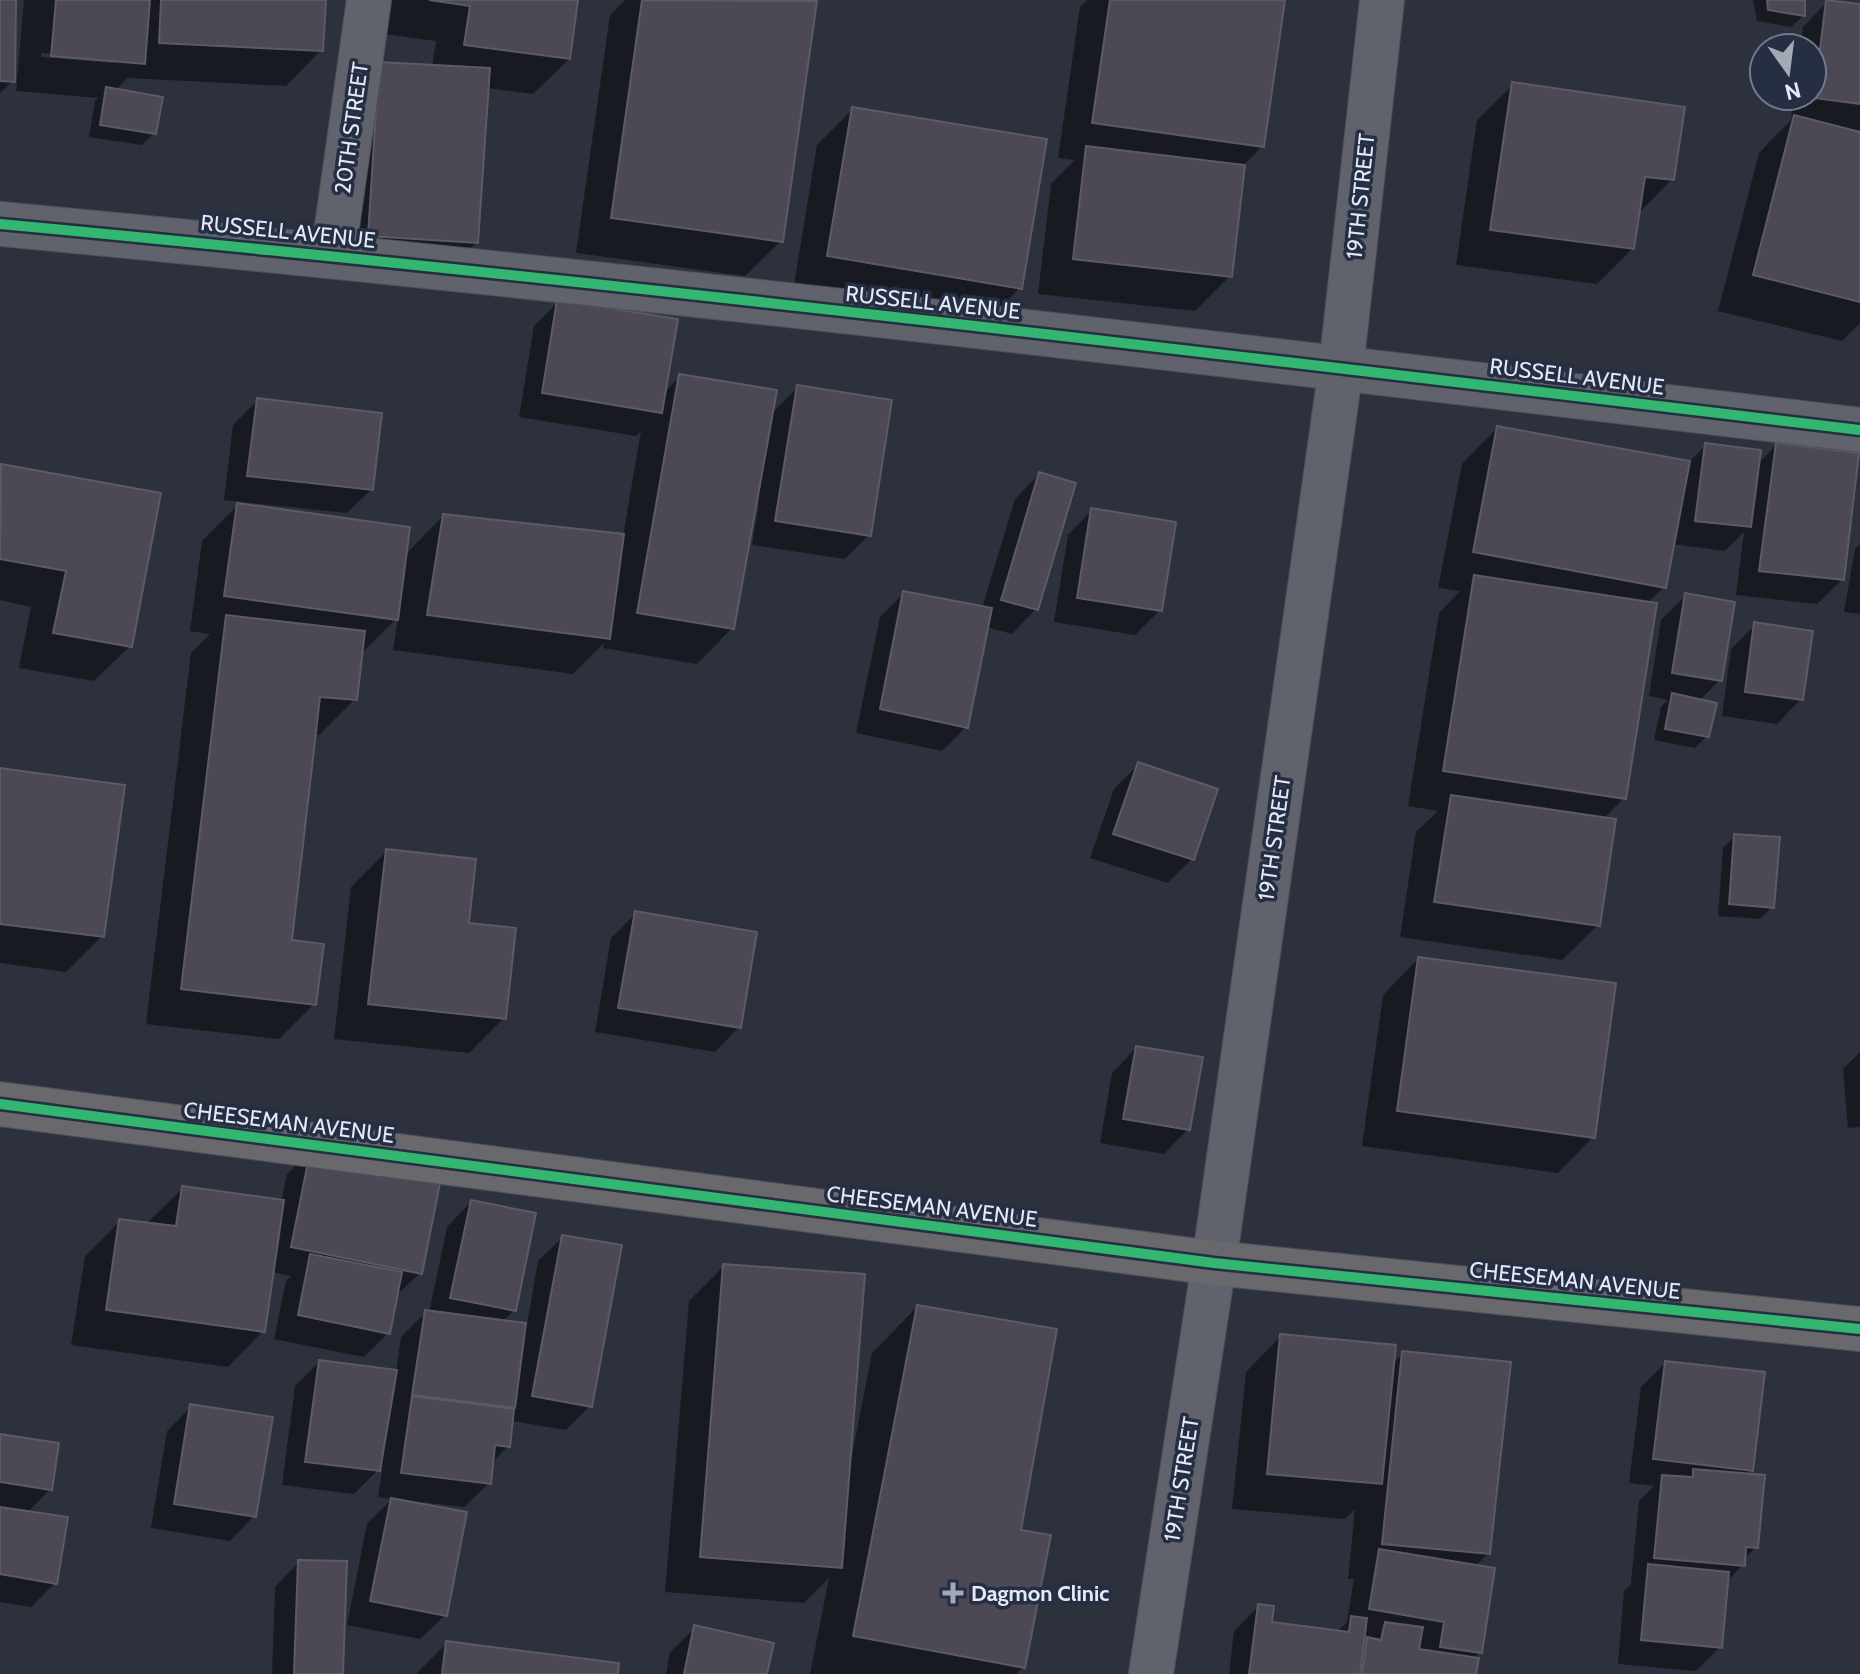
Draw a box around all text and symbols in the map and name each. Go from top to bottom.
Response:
north arrow [1748,32,1828,112]
street label: 20TH STREET [329,60,374,196]
text: N [1782,76,1804,106]
street label: 19TH STREET [1340,132,1381,260]
street label: RUSSELL AVENUE [199,209,377,254]
street label: RUSSELL AVENUE [844,280,1022,325]
street label: RUSSELL AVENUE [1488,352,1666,401]
street label: 19TH STREET [1252,774,1297,902]
street label: CHEESEMAN AVENUE [182,1096,396,1149]
street label: CHEESEMAN AVENUE [825,1180,1039,1233]
street label: CHEESEMAN AVENUE [1468,1256,1682,1305]
street label: 19TH STREET [1158,1415,1205,1543]
place label: Dagmon Clinic [971,1580,1109,1607]
marker: Dagmon Clinic [942,1582,964,1604]

